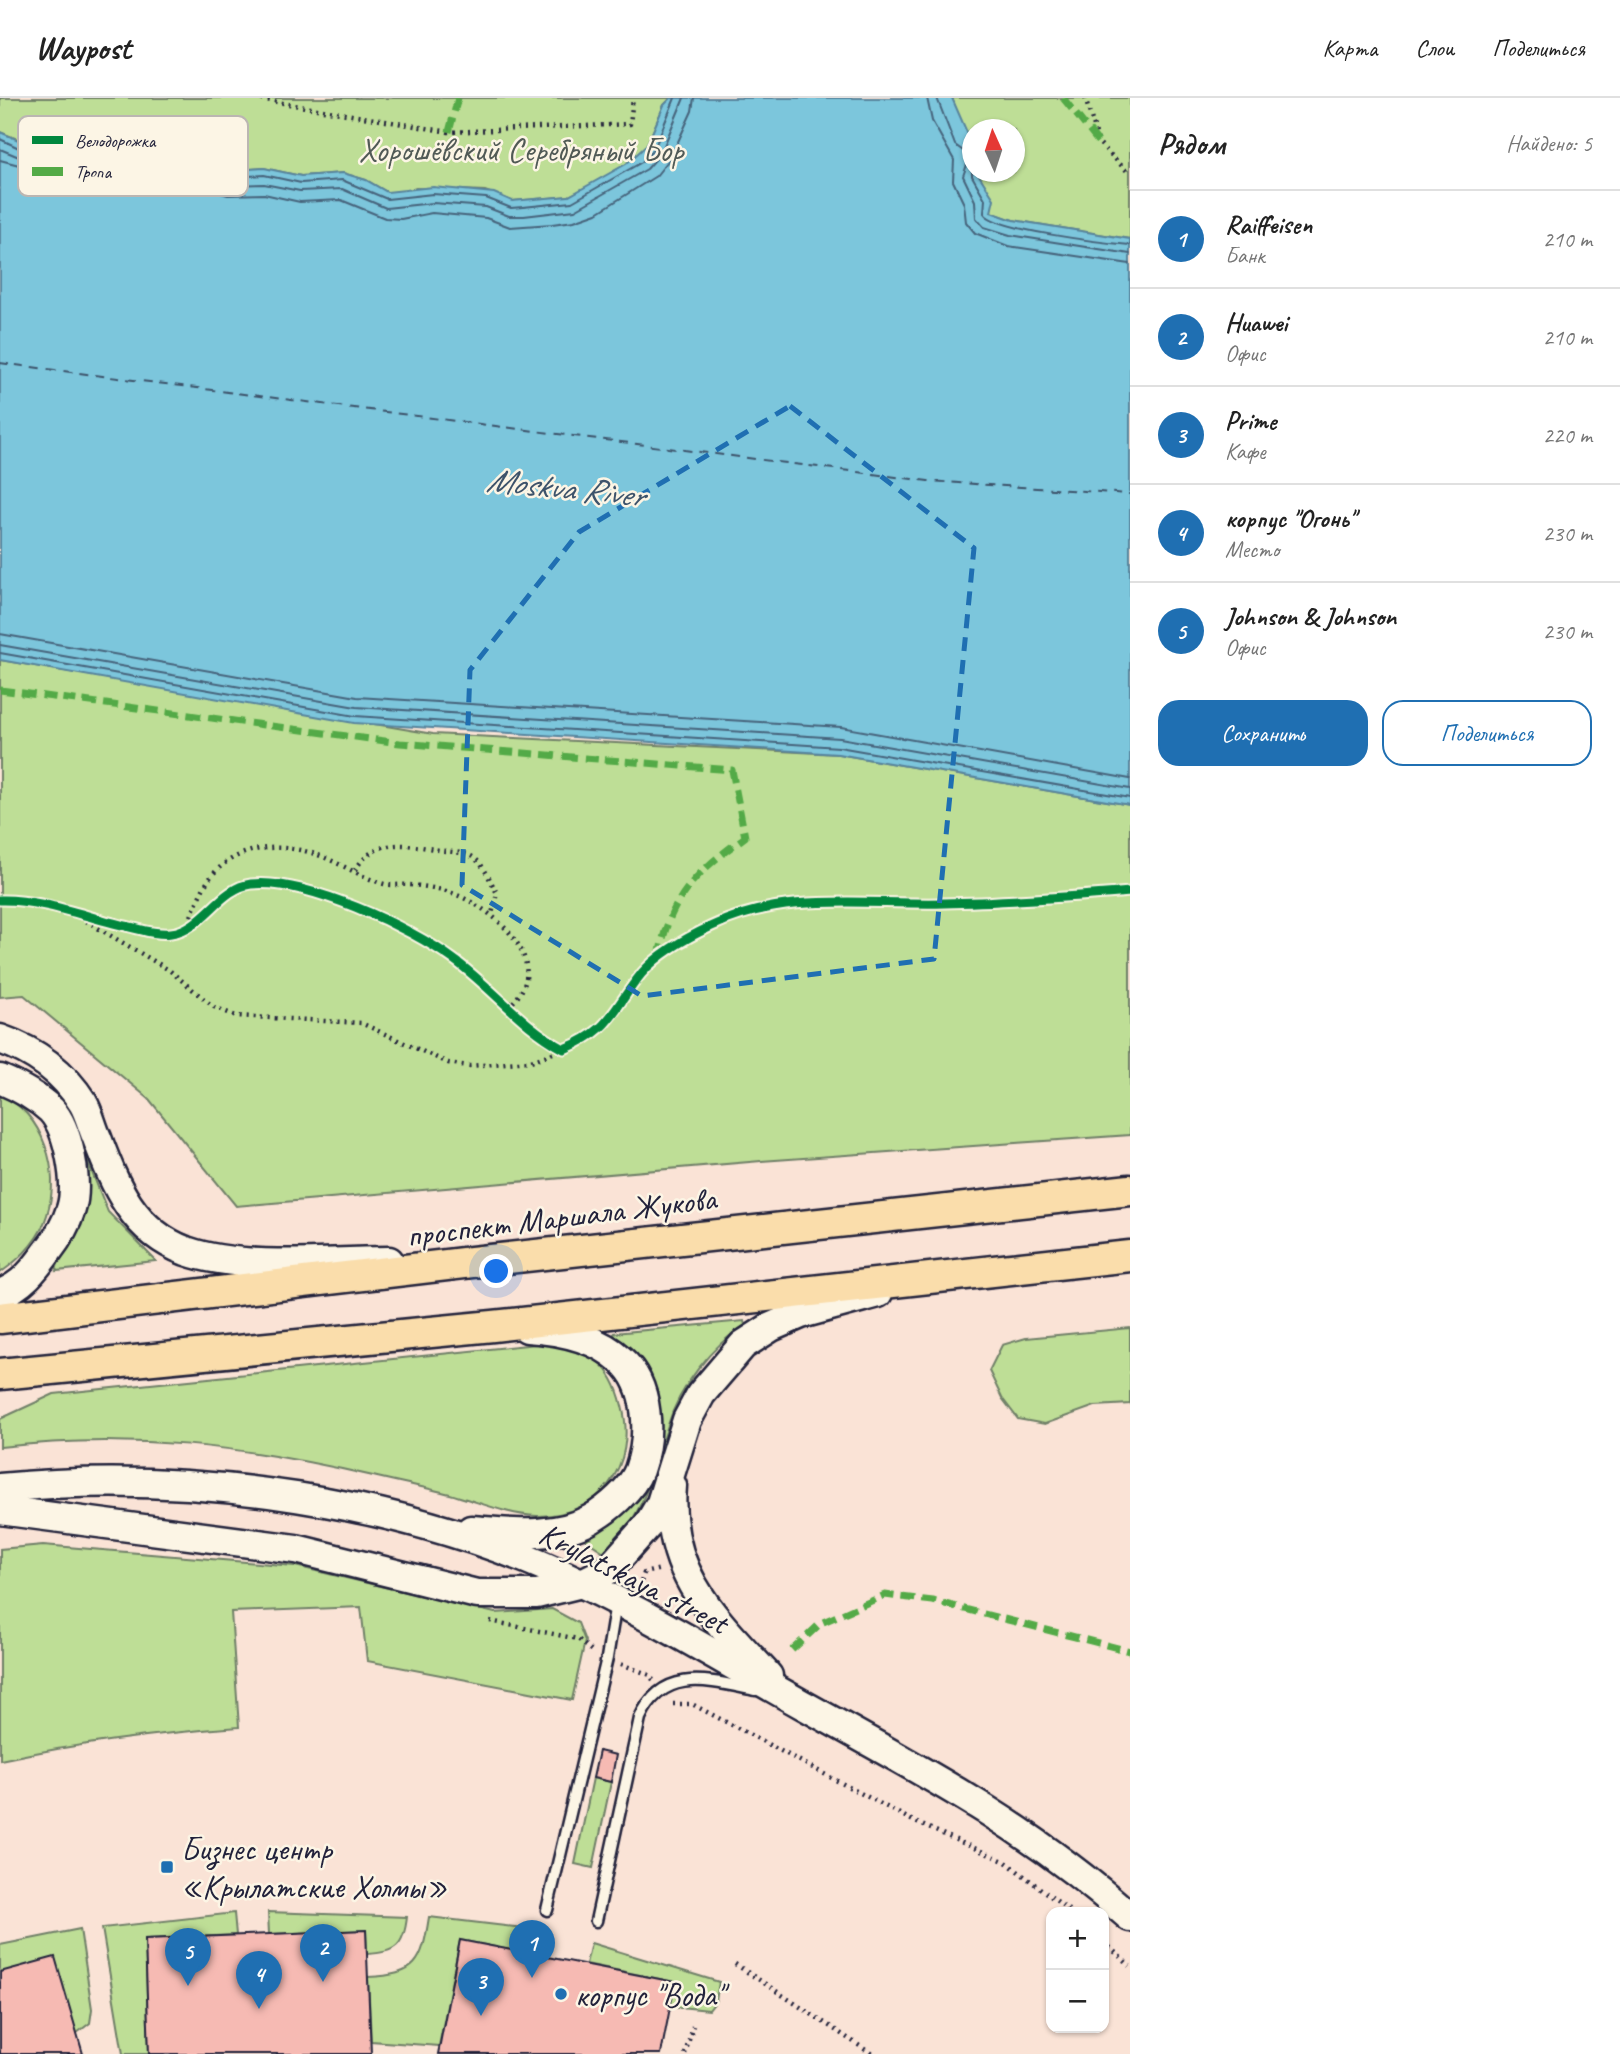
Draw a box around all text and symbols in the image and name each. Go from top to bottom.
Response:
text: Waypost [35,27,131,69]
text: Карта [1323,33,1377,63]
text: Слои [1415,33,1454,63]
text: Поделиться [1492,33,1585,63]
legend [18,116,248,196]
north arrow [962,119,1025,182]
text: Рядом [1158,125,1225,163]
text: Велодорожка [75,129,157,153]
park label: Хорошёвский Серебряный Бор [359,129,685,171]
text: Найдено: 5 [1506,129,1592,158]
text: Тропа [75,160,112,184]
text: Raiffeisen [1225,208,1312,241]
text: 1 [1176,225,1186,254]
text: 210 m [1543,225,1592,254]
text: Банк [1225,241,1265,270]
text: Huawei [1225,306,1287,339]
text: 2 [1176,323,1186,352]
text: 210 m [1543,323,1592,352]
text: Офис [1225,339,1265,368]
text: Prime [1225,404,1276,437]
text: 3 [1176,421,1186,450]
text: 220 m [1543,421,1592,450]
text: Кафе [1225,437,1266,466]
water label: Moskva River [484,457,651,519]
text: корпус "Огонь" [1225,502,1355,535]
text: 4 [1176,519,1186,548]
text: 230 m [1543,519,1592,548]
text: Место [1225,535,1279,564]
text: Johnson & Johnson [1225,600,1396,633]
text: 5 [1176,617,1186,646]
text: 230 m [1543,617,1592,646]
text: Офис [1225,633,1265,662]
button: Сохранить [1158,700,1368,766]
button: Поделиться [1382,700,1592,766]
street label: проспект Маршала Жукова [404,1177,720,1257]
your location [479,1254,513,1288]
street label: Krylatskaya street [532,1512,738,1645]
place label: Бизнес центр «Крылатские Холмы» [181,1828,448,1908]
marker: Бизнес центр «Крылатские Холмы» [159,1859,175,1875]
map controls [1046,1907,1109,2033]
button: + [1046,1907,1109,1970]
pin: 1 [509,1920,555,1978]
pin: 2 [300,1924,346,1982]
pin: 5 [165,1928,211,1986]
pin: 4 [236,1951,282,2009]
pin: 3 [458,1958,504,2016]
button: − [1046,1970,1109,2033]
place label: корпус "Вода" [575,1974,730,2016]
marker: корпус "Вода" [553,1986,569,2002]

